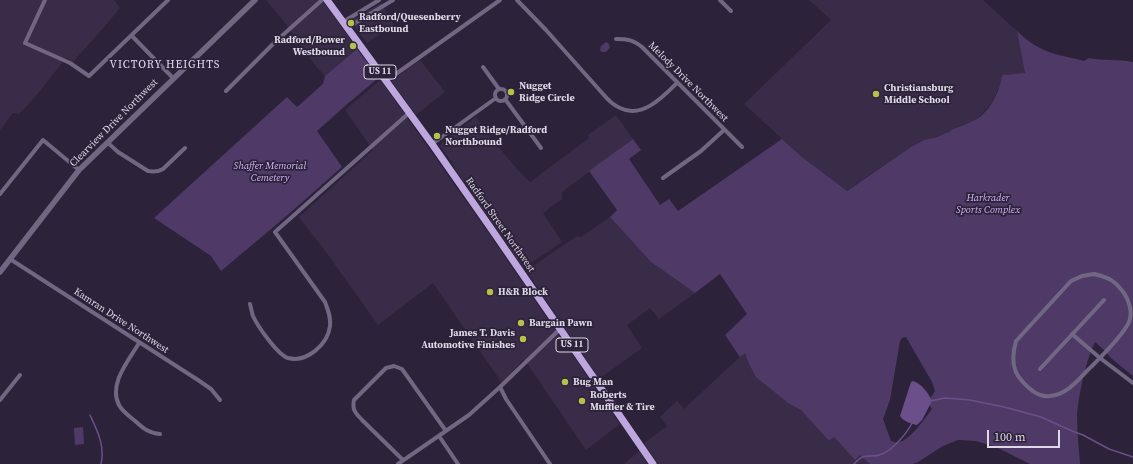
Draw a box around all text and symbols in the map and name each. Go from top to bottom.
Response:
place label: Radford/Quesenberry Eastbound [359,11,461,34]
marker: Radford/Quesenberry Eastbound [346,18,356,28]
place label: Radford/Bower Westbound [274,34,345,58]
street label: Melody Drive Northwest [646,40,730,124]
marker: Radford/Bower Westbound [348,41,358,51]
district label: VICTORY HEIGHTS [110,58,220,72]
road number: US 11 [364,65,396,79]
street label: Clearview Drive Northwest [68,77,160,169]
place label: Nugget Ridge Circle [519,80,575,104]
place label: Christiansburg Middle School [884,82,953,106]
marker: Nugget Ridge Circle [506,87,516,97]
marker: Christiansburg Middle School [871,89,881,99]
place label: Nugget Ridge/Radford Northbound [445,124,547,148]
marker: Nugget Ridge/Radford Northbound [432,131,442,141]
park label: Shaffer Memorial Cemetery [234,160,306,184]
street label: Radford Street Northwest [463,175,537,275]
park label: Harkrader Sports Complex [956,192,1020,216]
street label: Kamran Drive Northwest [71,286,171,356]
place label: H&R Block [498,286,548,298]
marker: H&R Block [485,287,495,297]
place label: Bargain Pawn [529,317,592,329]
marker: Bargain Pawn [516,318,526,328]
place label: James T. Davis Automotive Finishes [421,327,515,350]
marker: James T. Davis Automotive Finishes [518,334,528,344]
road number: US 11 [556,338,588,352]
place label: Bug Man [573,376,613,388]
marker: Bug Man [560,377,570,387]
place label: Roberts Muffler & Tire [590,389,655,412]
marker: Roberts Muffler & Tire [577,396,587,406]
scale bar [989,422,1062,448]
text: 100 m [994,429,1026,445]

